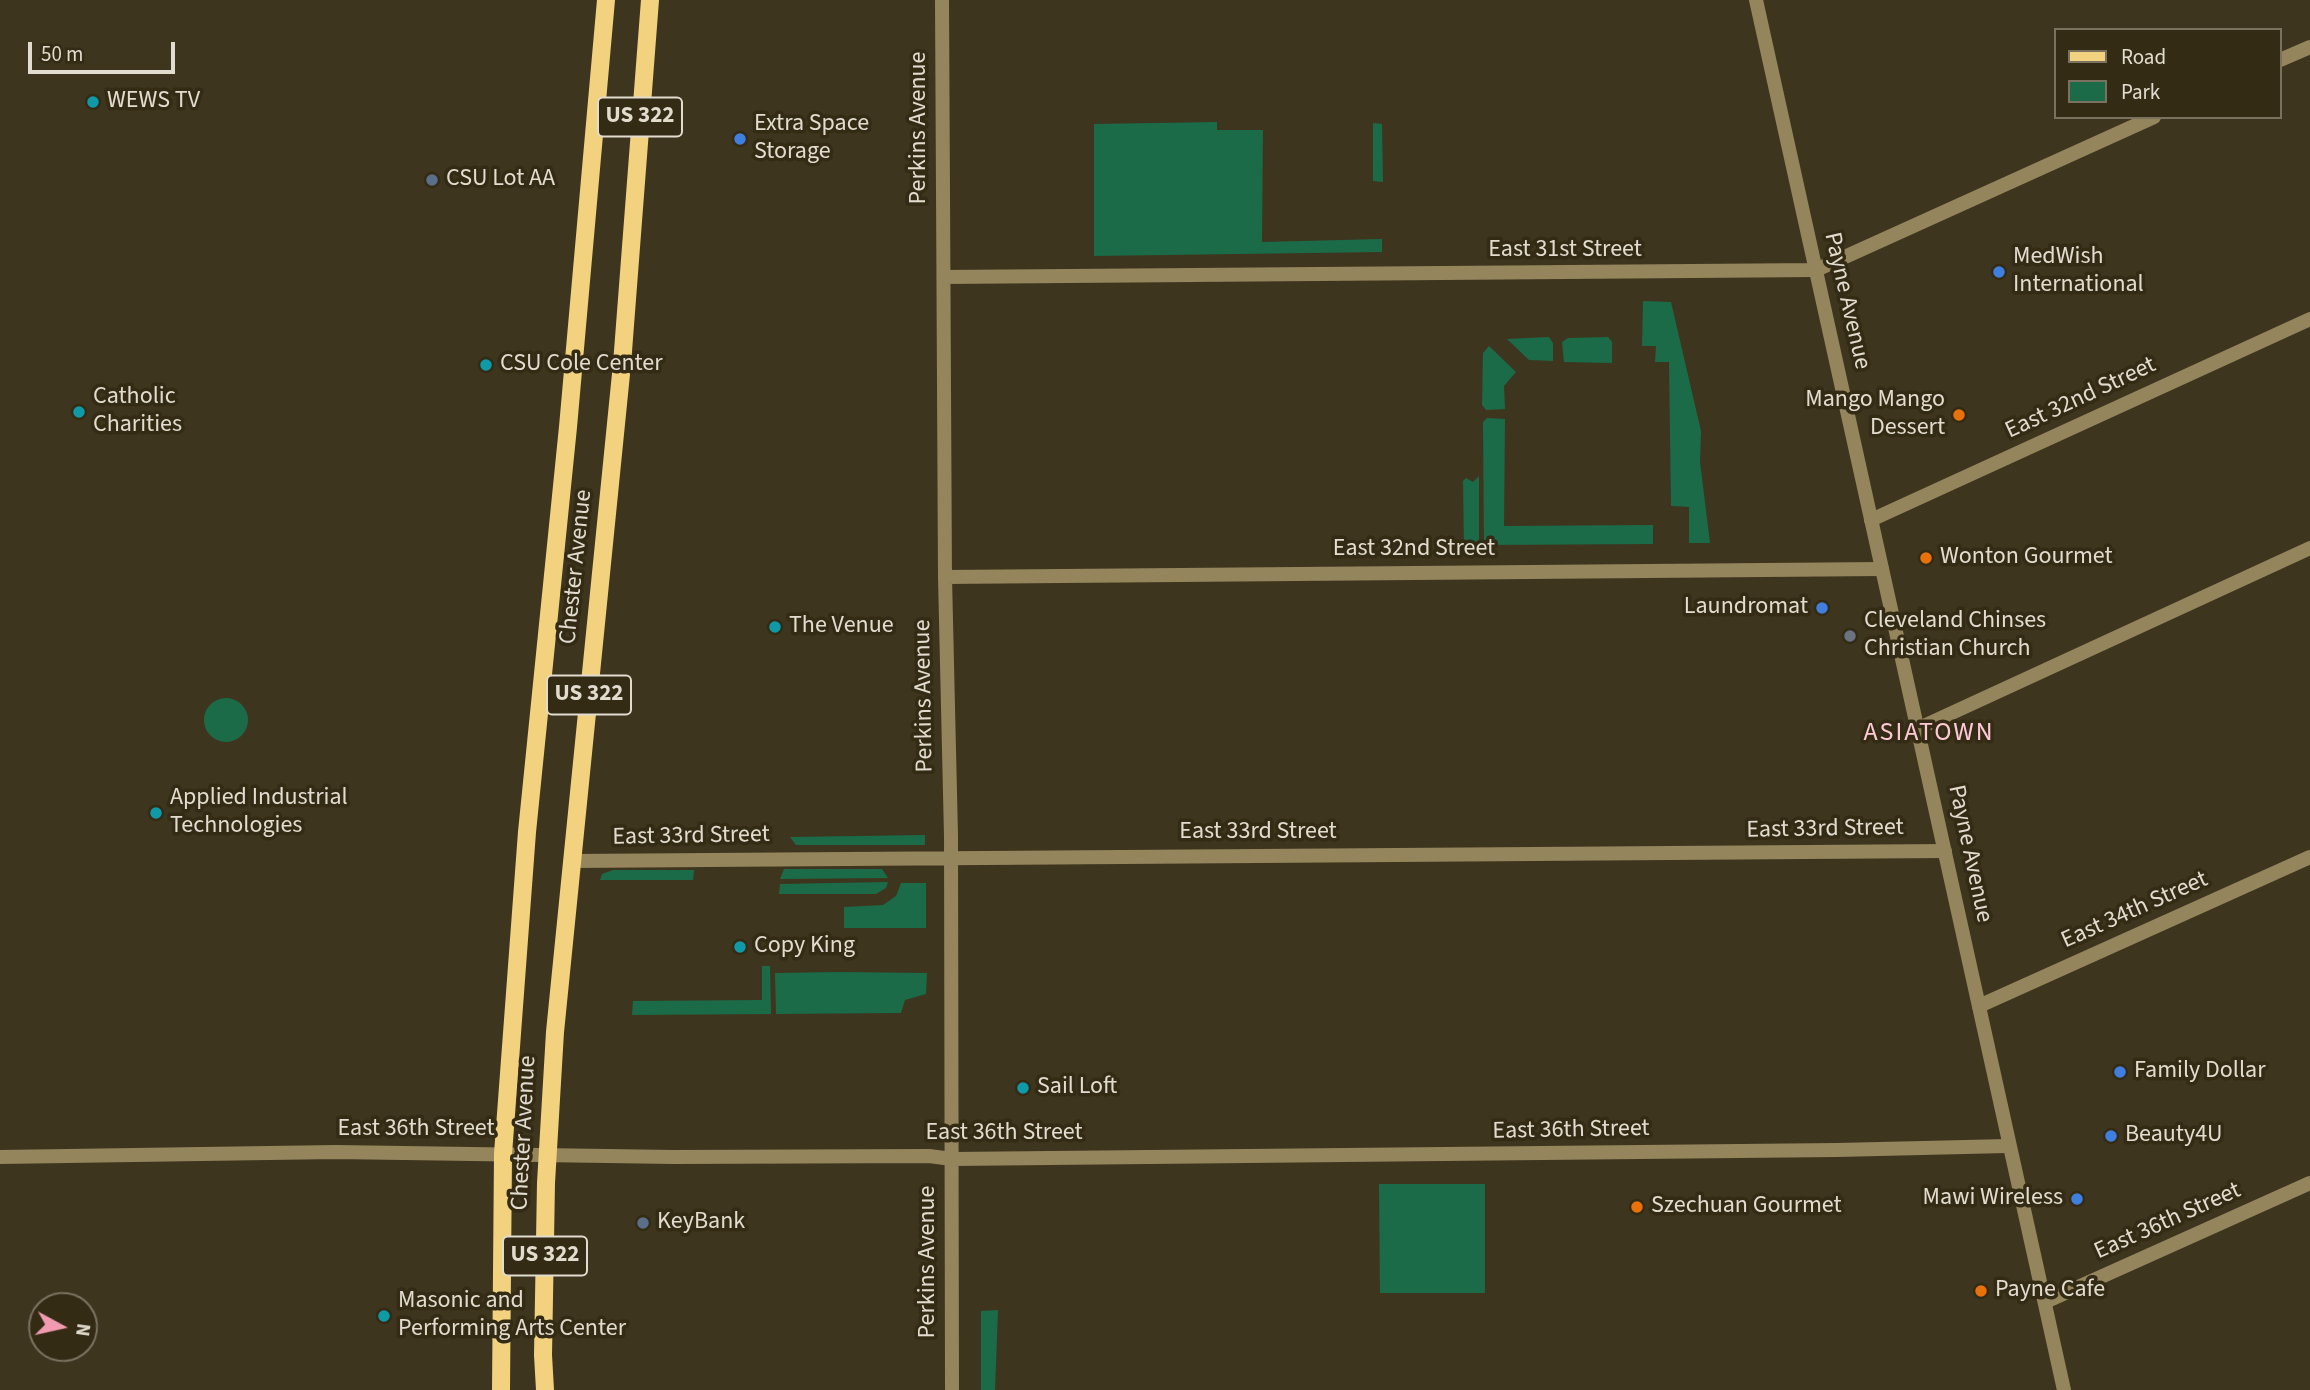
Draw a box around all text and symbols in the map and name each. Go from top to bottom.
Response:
scale bar [32,28,178,72]
legend [2054,28,2282,119]
text: 50 m [41,39,83,69]
text: Road [2121,42,2166,72]
street label: Perkins Avenue [906,52,934,204]
text: Park [2121,77,2160,107]
place label: WEWS TV [107,88,200,116]
marker: WEWS TV [85,94,101,110]
road number: US 322 [598,98,682,136]
place label: Extra Space Storage [754,111,869,167]
marker: Extra Space Storage [732,131,748,147]
place label: CSU Lot AA [446,166,555,194]
marker: CSU Lot AA [424,172,440,188]
street label: Payne Avenue [1816,230,1876,372]
street label: East 31st Street [1488,237,1642,265]
place label: MedWish International [2013,244,2144,300]
marker: MedWish International [1991,264,2007,280]
place label: CSU Cole Center [500,351,663,379]
street label: East 32nd Street [2001,352,2161,446]
marker: CSU Cole Center [478,357,494,373]
place label: Catholic Charities [93,384,182,440]
place label: Mango Mango Dessert [1805,387,1945,443]
marker: Catholic Charities [71,404,87,420]
marker: Mango Mango Dessert [1951,407,1967,423]
street label: Chester Avenue [555,488,599,646]
street label: East 32nd Street [1333,536,1495,564]
place label: Wonton Gourmet [1940,544,2113,572]
marker: Wonton Gourmet [1918,550,1934,566]
place label: Laundromat [1684,594,1808,622]
marker: Laundromat [1814,600,1830,616]
place label: Cleveland Chinses Christian Church [1864,608,2046,664]
place label: The Venue [789,613,894,641]
marker: The Venue [767,619,783,635]
street label: Perkins Avenue [909,619,941,773]
marker: Cleveland Chinses Christian Church [1842,628,1858,644]
road number: US 322 [547,676,631,715]
district label: ASIATOWN [1864,718,1994,750]
street label: Payne Avenue [1940,783,1998,925]
place label: Applied Industrial Technologies [170,785,348,841]
marker: Applied Industrial Technologies [148,805,164,821]
street label: East 33rd Street [1746,814,1904,846]
street label: East 33rd Street [1179,819,1337,847]
street label: East 33rd Street [612,821,770,853]
street label: East 34th Street [2057,866,2213,956]
place label: Copy King [754,933,855,961]
marker: Copy King [732,939,748,955]
street label: Chester Avenue [507,1055,543,1211]
place label: Family Dollar [2134,1058,2266,1086]
marker: Family Dollar [2112,1064,2128,1080]
place label: Sail Loft [1037,1074,1117,1102]
marker: Sail Loft [1015,1080,1031,1096]
street label: East 36th Street [1492,1115,1650,1147]
street label: East 36th Street [337,1116,495,1144]
street label: East 36th Street [925,1120,1083,1148]
place label: Beauty4U [2125,1122,2223,1150]
marker: Beauty4U [2103,1128,2119,1144]
street label: East 36th Street [2090,1177,2246,1267]
place label: Mawi Wireless [1923,1185,2063,1213]
street label: Perkins Avenue [915,1186,943,1338]
marker: Mawi Wireless [2069,1191,2085,1207]
place label: Szechuan Gourmet [1651,1193,1842,1221]
marker: Szechuan Gourmet [1629,1199,1645,1215]
place label: KeyBank [657,1209,745,1237]
marker: KeyBank [635,1215,651,1231]
road number: US 322 [503,1236,587,1275]
place label: Payne Cafe [1995,1277,2105,1305]
marker: Payne Cafe [1973,1283,1989,1299]
place label: Masonic and Performing Arts Center [398,1288,626,1344]
north arrow [28,1292,98,1362]
marker: Masonic and Performing Arts Center [376,1308,392,1324]
text: N [68,1322,97,1338]

